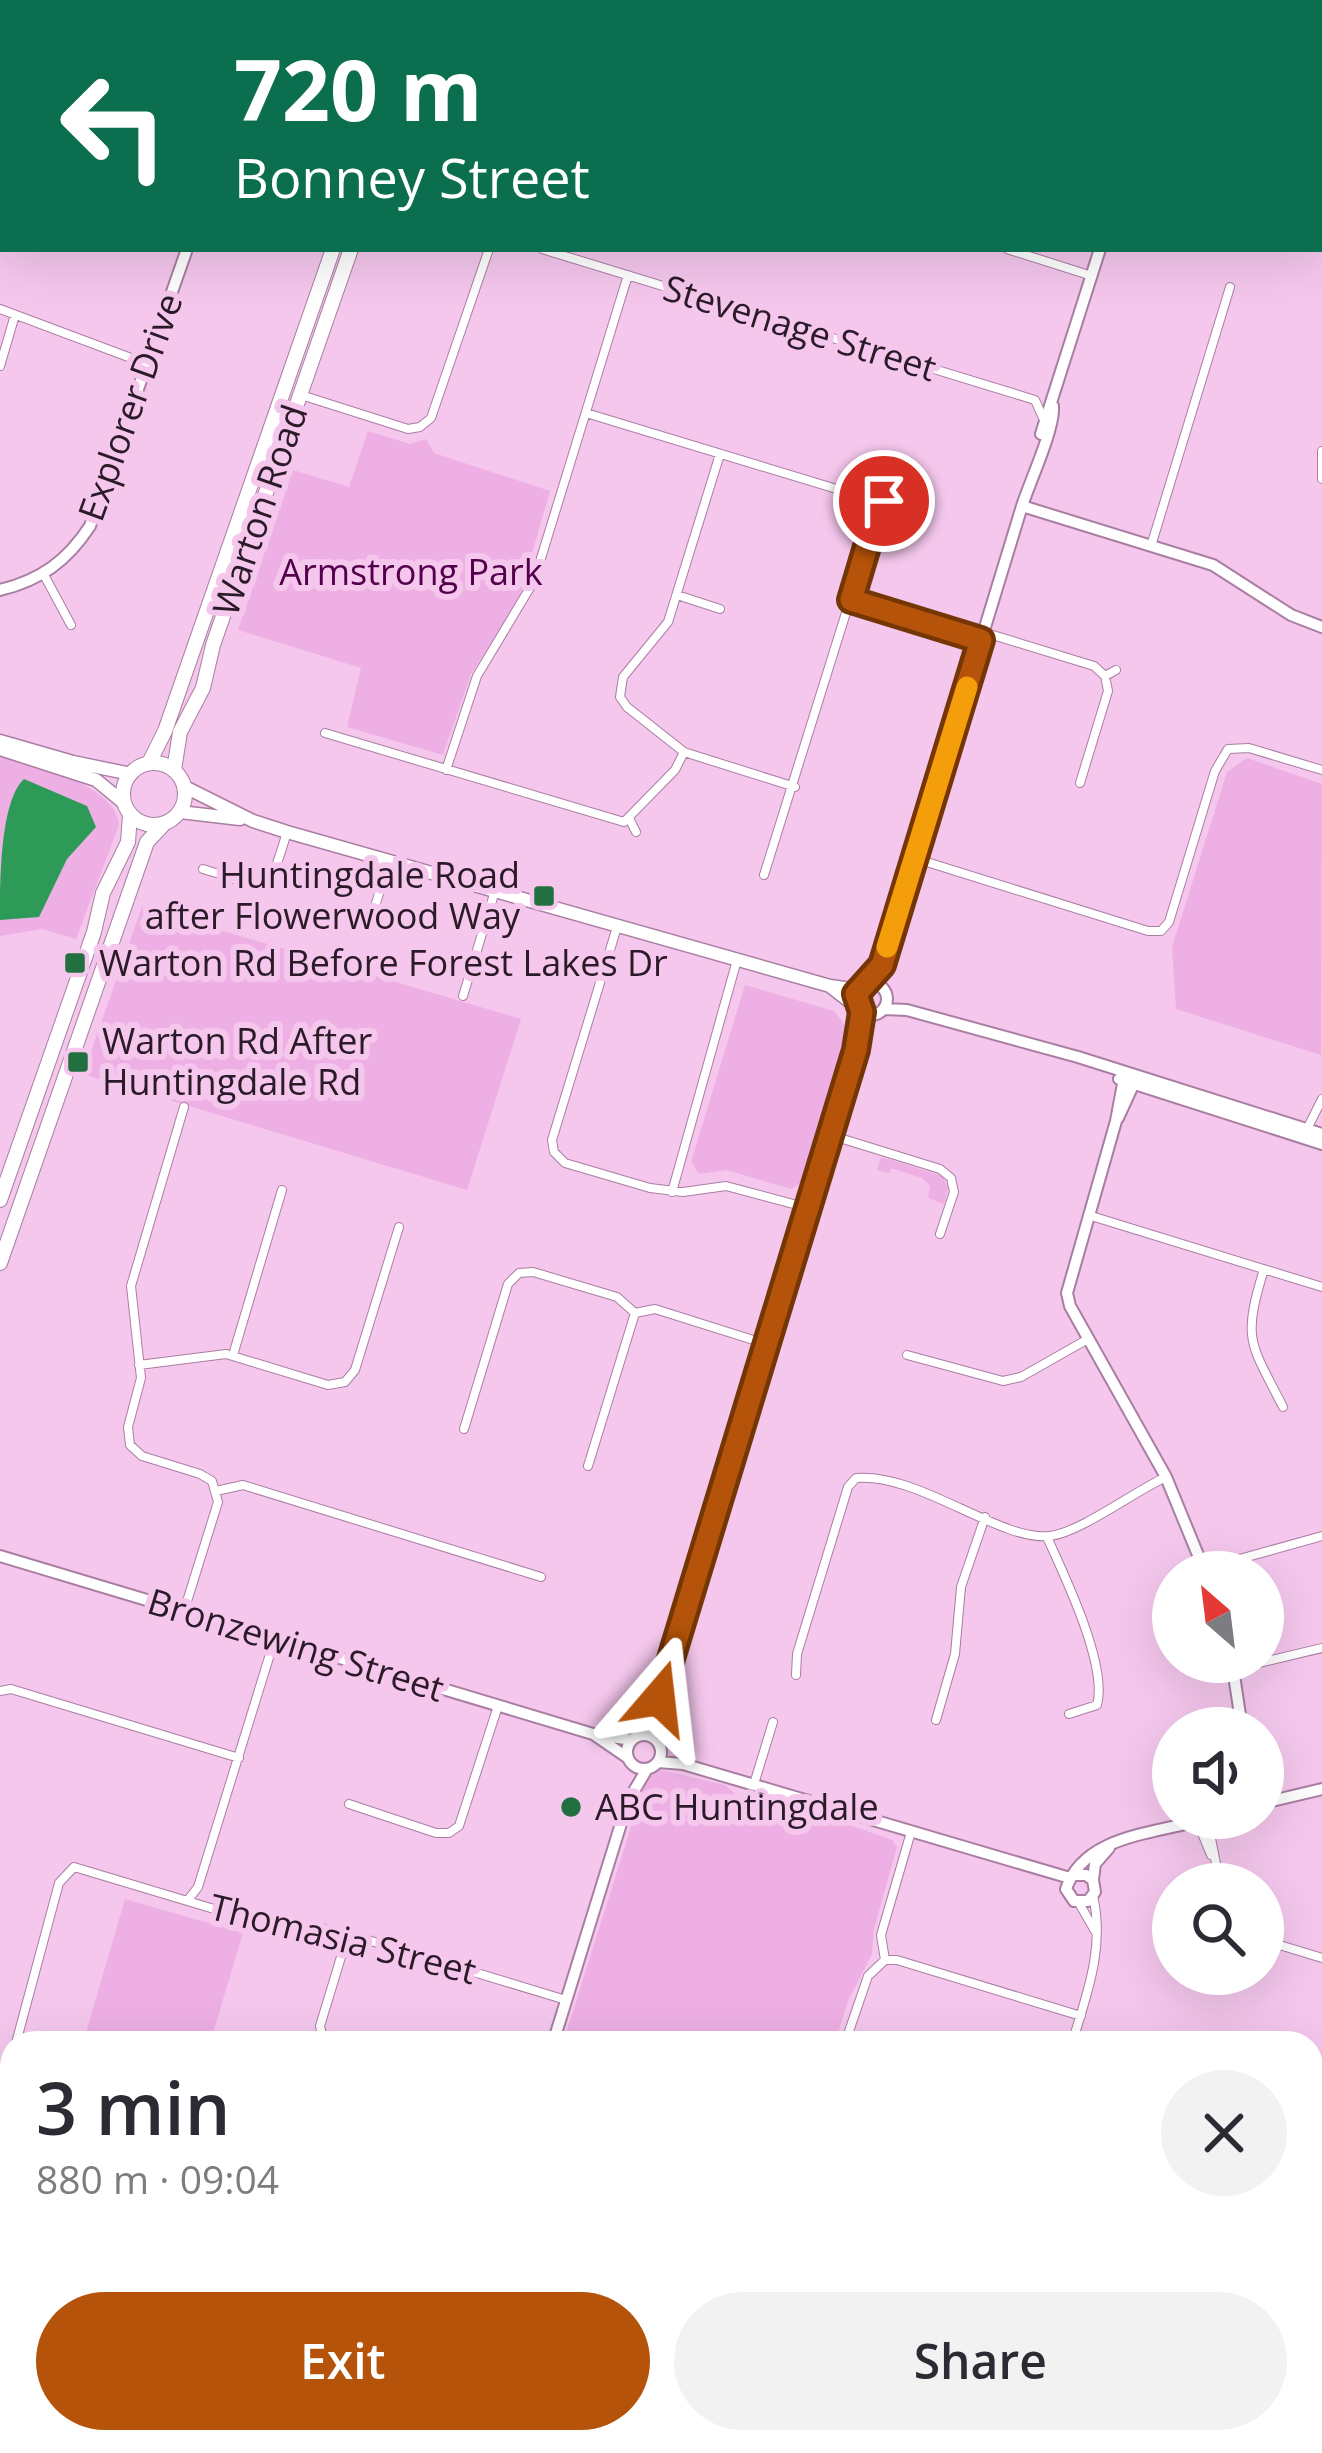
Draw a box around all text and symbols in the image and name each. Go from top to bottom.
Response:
text: 720 m [234,31,482,146]
icon: left [36,48,192,204]
text: Bonney Street [234,140,590,214]
street label: Stevenage Street [658,263,942,392]
street label: Explorer Drive [66,286,193,527]
street label: Warton Road [201,398,318,622]
pin [833,450,935,552]
icon: arrive [851,468,917,534]
park label: Armstrong Park [279,547,543,596]
place label: Huntingdale Road after Flowerwood Way [145,850,521,940]
marker: Huntingdale Road after Flowerwood Way [531,883,557,909]
place label: Warton Rd Before Forest Lakes Dr [99,938,668,987]
marker: Warton Rd Before Forest Lakes Dr [62,950,88,976]
place label: Warton Rd After Huntingdale Rd [102,1016,372,1106]
marker: Warton Rd After Huntingdale Rd [65,1049,91,1075]
north arrow [1152,1551,1284,1683]
map controls [1152,1551,1284,1995]
street label: Bronzewing Street [142,1576,450,1713]
position arrow [596,1635,722,1761]
button: sound [1152,1707,1284,1839]
place label: ABC Huntingdale [595,1782,879,1831]
marker: ABC Huntingdale [558,1794,584,1820]
button: search [1152,1863,1284,1995]
street label: Thomasia Street [205,1882,482,1995]
text: 3 min [36,2058,230,2156]
button: close [1161,2070,1287,2196]
text: 880 m · 09:04 [36,2152,279,2205]
button: Exit [36,2292,650,2430]
button: Share [674,2292,1287,2430]

